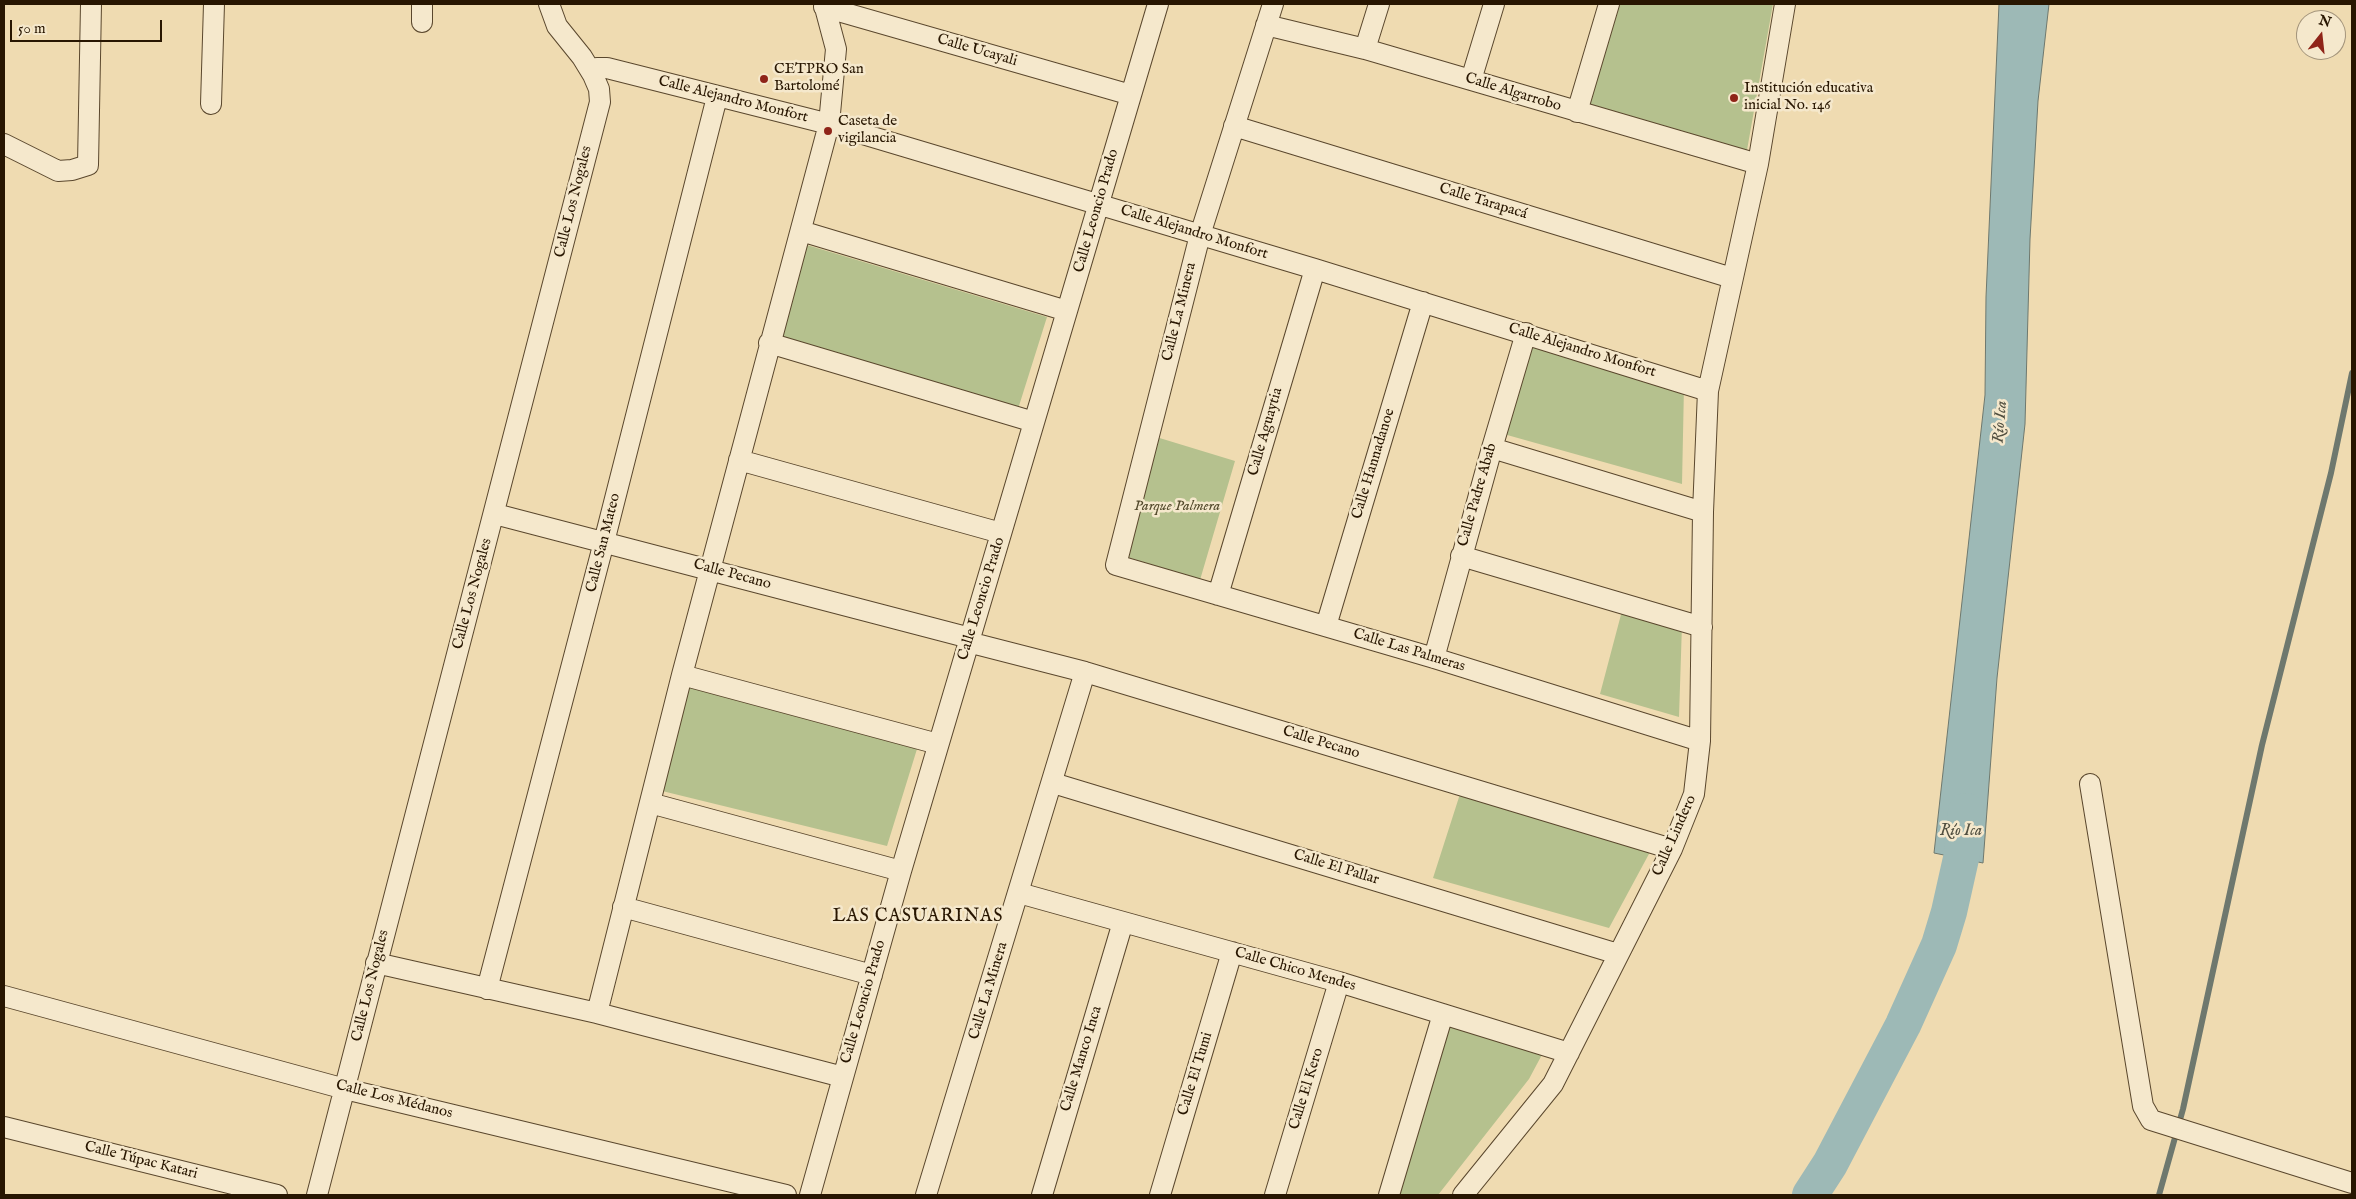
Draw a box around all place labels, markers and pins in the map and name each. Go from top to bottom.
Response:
place label: CETPRO San Bartolomé [774,61,864,96]
marker: CETPRO San Bartolomé [758,73,770,85]
place label: Institución educativa inicial No. 146 [1744,80,1873,115]
marker: Institución educativa inicial No. 146 [1728,92,1740,104]
place label: Caseta de vigilancia [838,113,897,148]
marker: Caseta de vigilancia [822,125,834,137]

